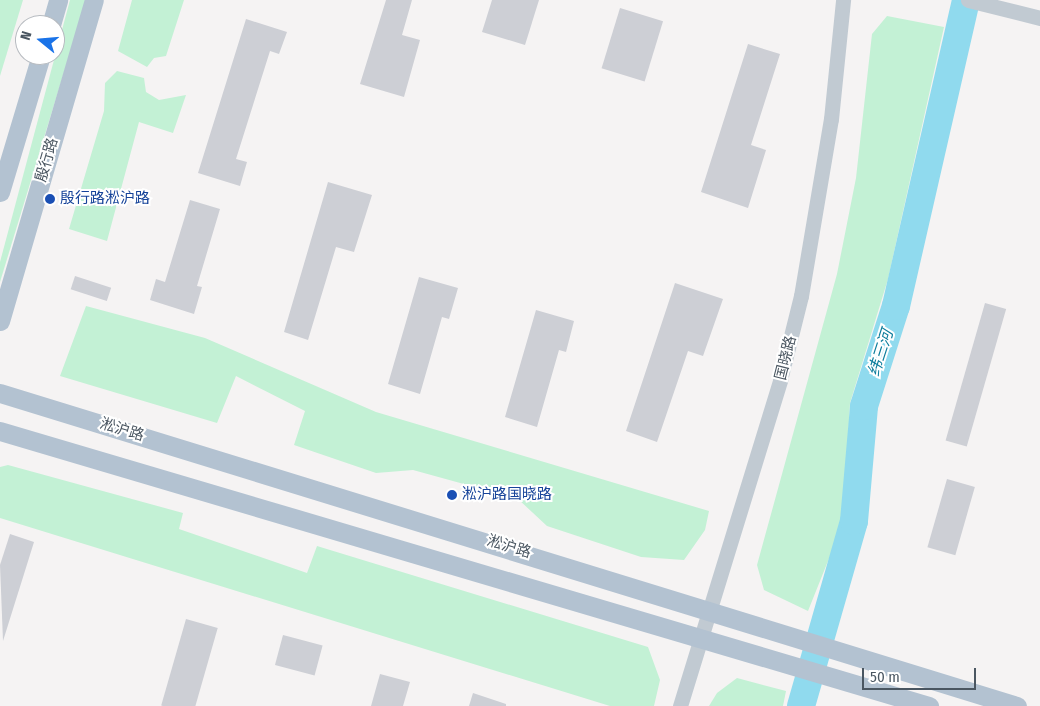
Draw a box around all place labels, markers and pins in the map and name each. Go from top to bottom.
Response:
place label: 殷行路淞沪路 [60,190,150,208]
marker: 殷行路淞沪路 [44,193,56,205]
place label: 淞沪路国晓路 [462,486,552,504]
marker: 淞沪路国晓路 [446,489,458,501]

